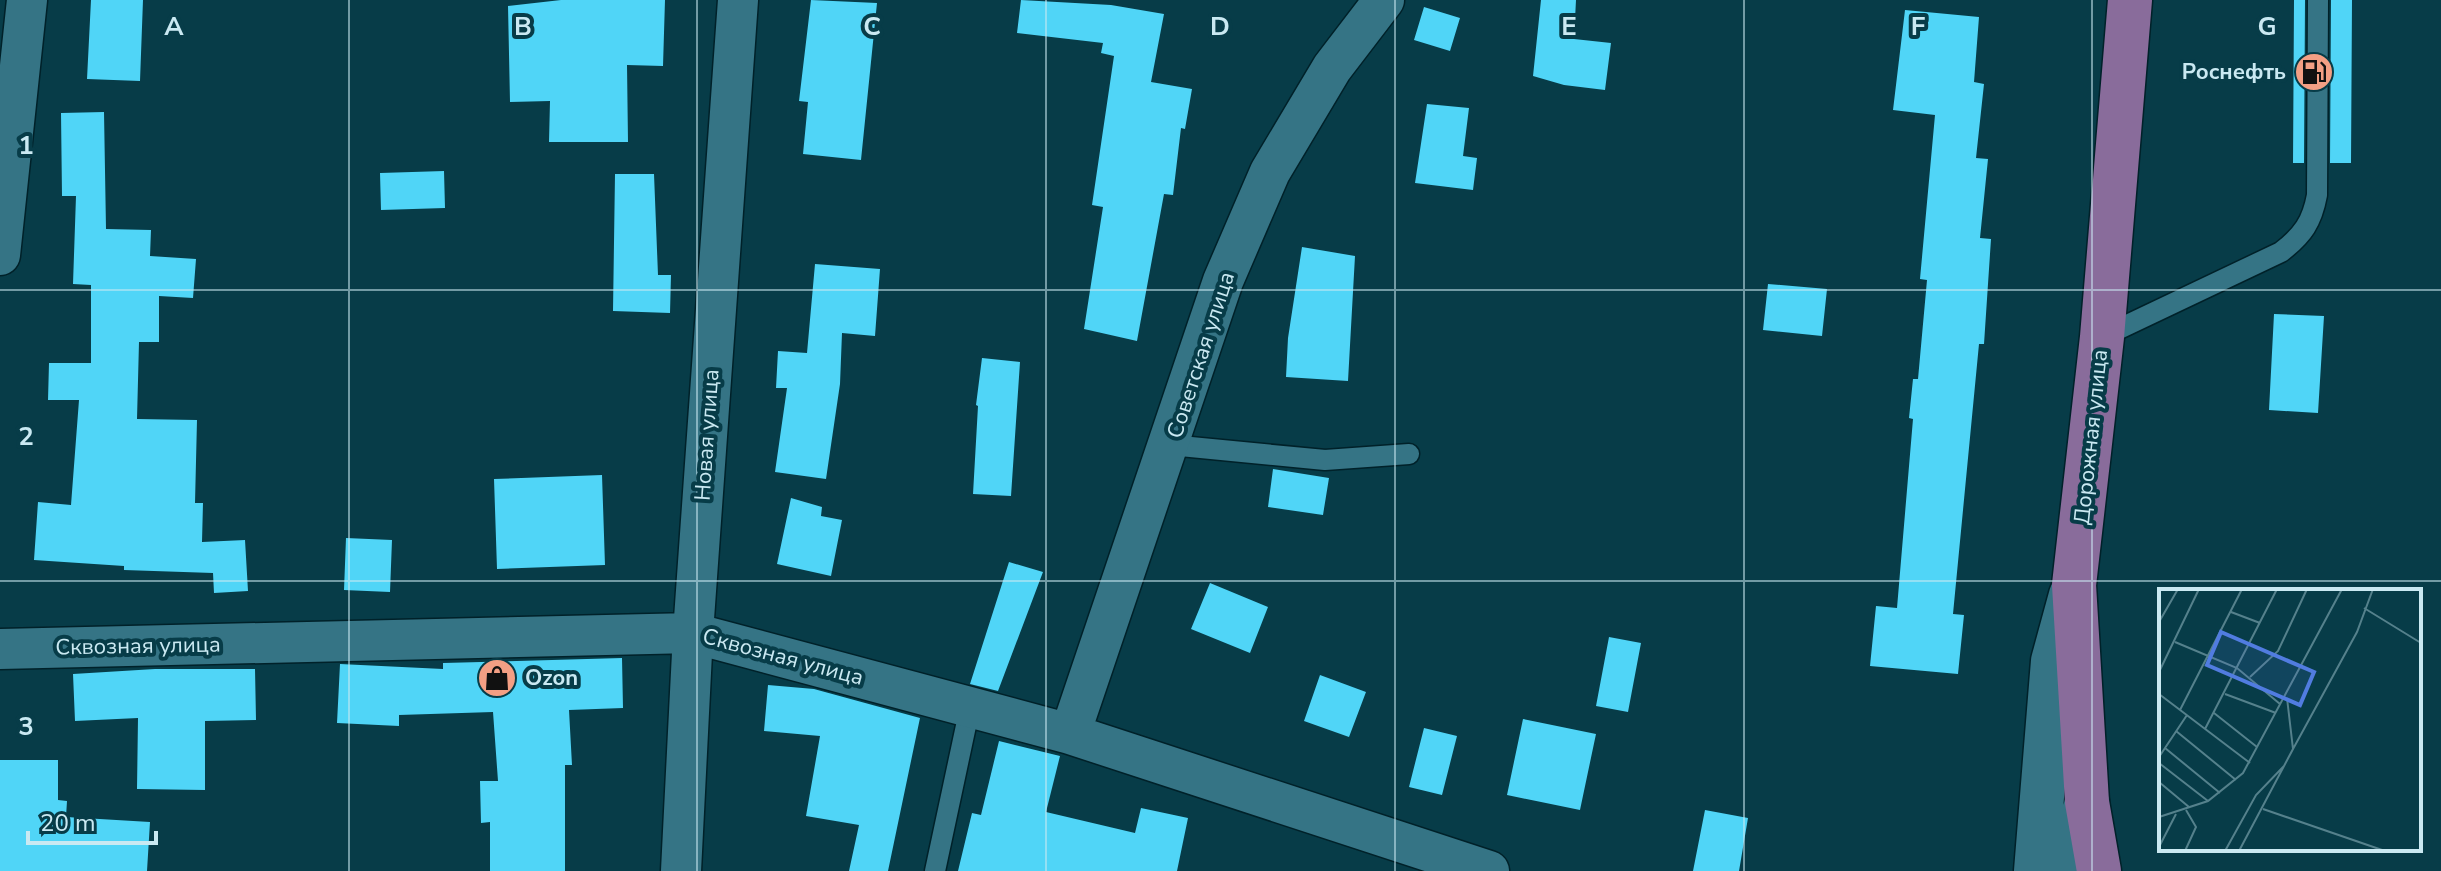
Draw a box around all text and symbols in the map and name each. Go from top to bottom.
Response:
text: A [164,9,184,44]
text: B [514,9,532,44]
text: C [863,9,881,44]
text: D [1210,9,1230,44]
text: E [1561,9,1577,44]
text: F [1911,9,1925,44]
text: G [2257,9,2277,44]
fuel station icon: Роснефть [2293,51,2335,93]
place label: Роснефть [2182,57,2286,87]
text: 1 [18,128,34,163]
street label: Советская улица [1160,268,1242,442]
street label: Дорожная улица [2067,348,2115,526]
street label: Новая улица [687,368,727,502]
text: 2 [18,419,34,454]
inset map [2159,589,2421,851]
street label: Сквозная улица [699,621,867,693]
street label: Сквозная улица [55,630,221,662]
shop icon: Ozon [476,657,518,699]
place label: Ozon [525,663,578,693]
text: 3 [18,709,34,744]
scale bar [28,795,156,845]
text: 20 m [40,807,96,839]

